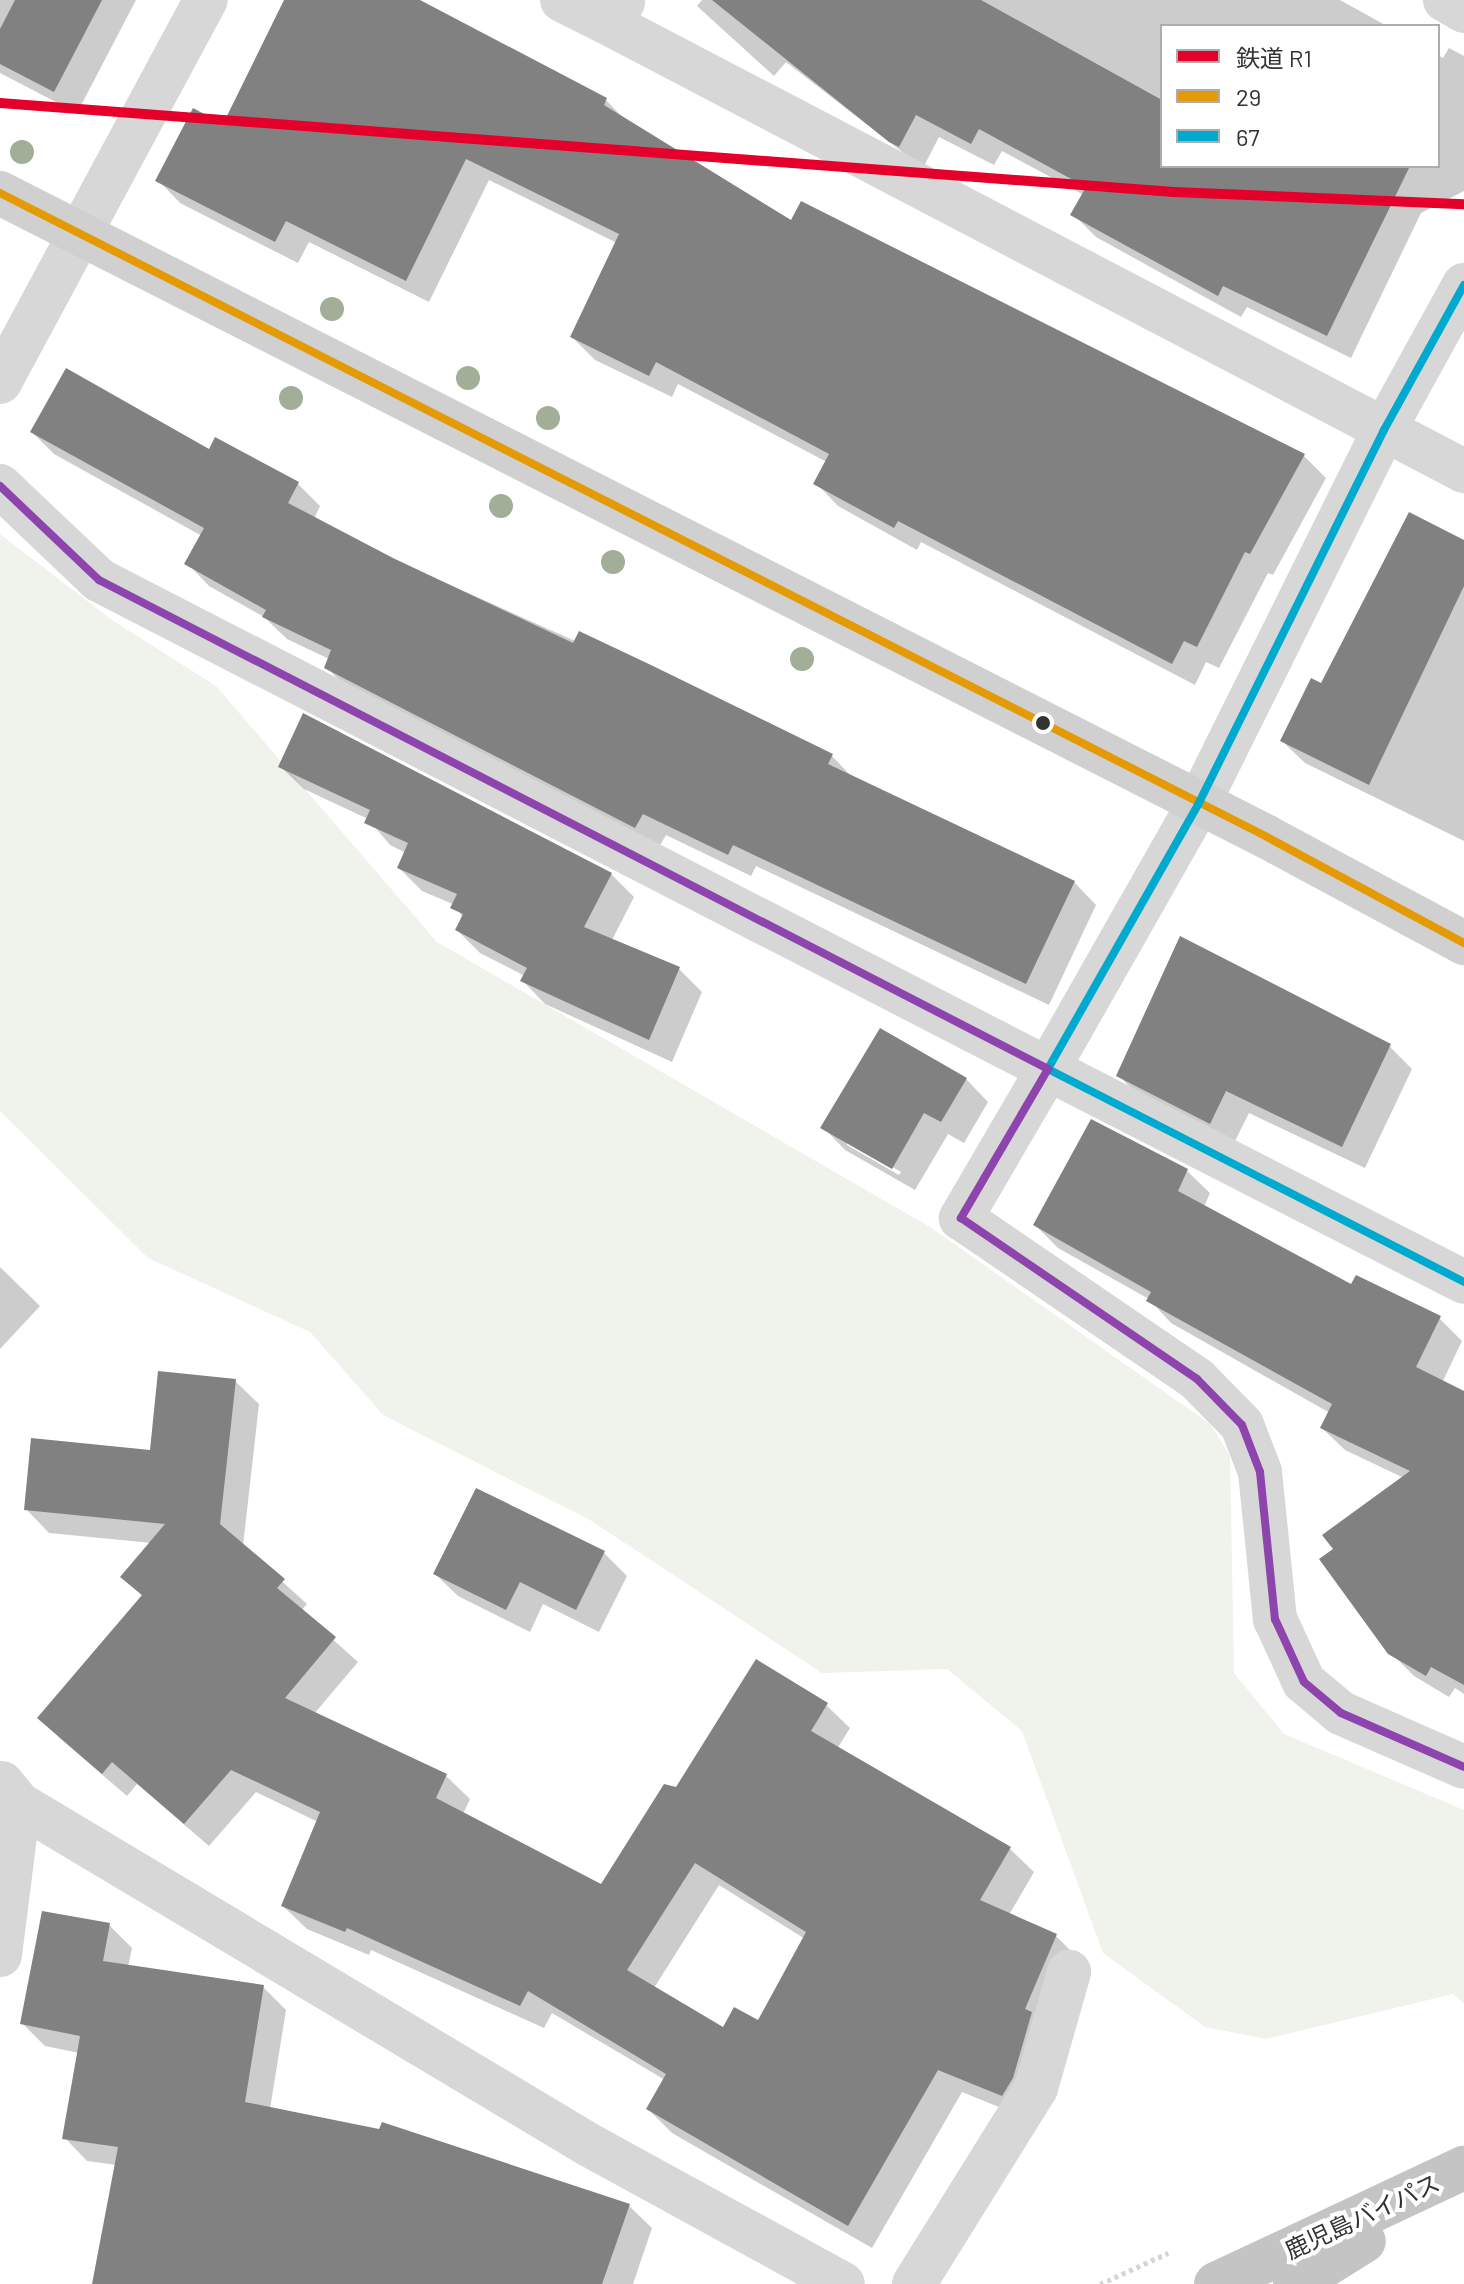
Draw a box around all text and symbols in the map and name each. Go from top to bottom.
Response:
legend [1160,24,1440,168]
text: 鉄道 R1 [1236,43,1312,72]
text: 29 [1236,82,1261,111]
text: 67 [1236,122,1260,151]
unlabelled marker [1035,715,1051,731]
street label: 鹿児島バイパス [1280,2167,1444,2265]

